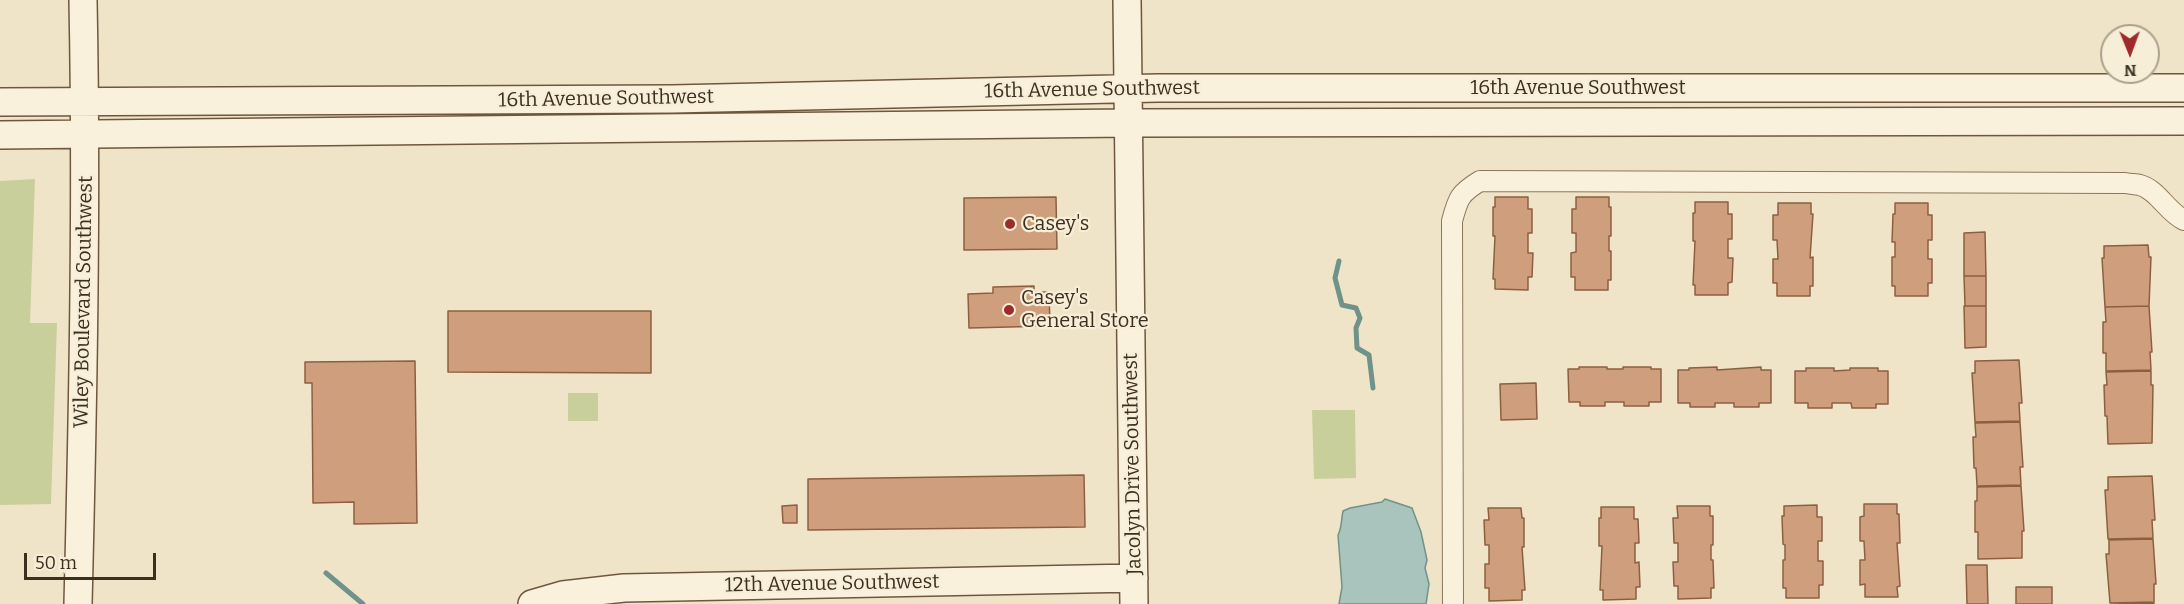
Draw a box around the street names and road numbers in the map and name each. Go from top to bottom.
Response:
street label: 16th Avenue Southwest [984,76,1200,104]
street label: 16th Avenue Southwest [1470,76,1686,100]
street label: 16th Avenue Southwest [498,85,714,113]
street label: Wiley Boulevard Southwest [70,176,98,428]
street label: Jacolyn Drive Southwest [1119,353,1147,575]
street label: 12th Avenue Southwest [724,570,940,598]

